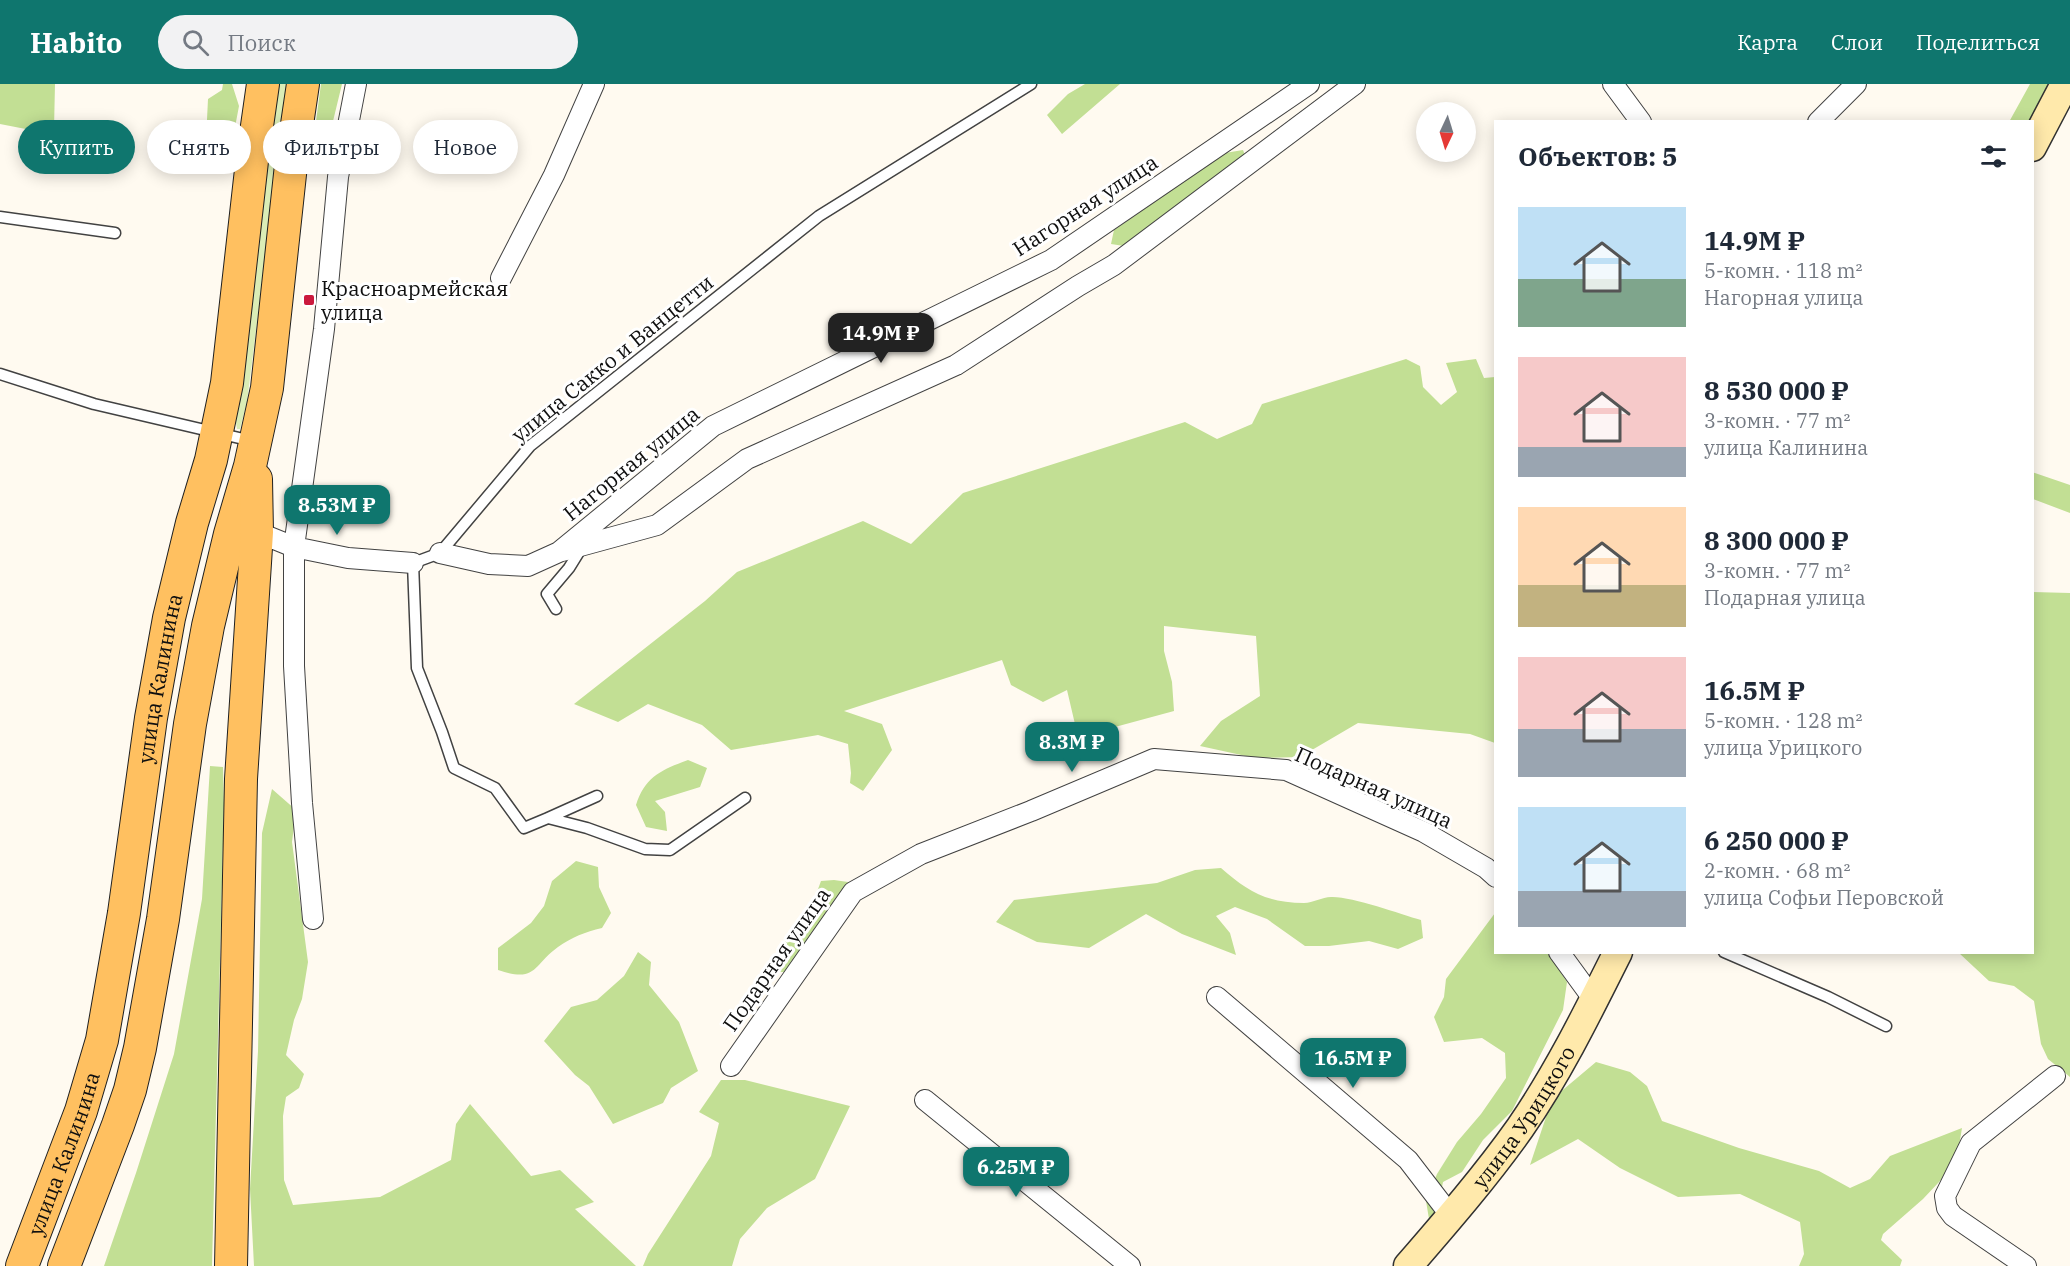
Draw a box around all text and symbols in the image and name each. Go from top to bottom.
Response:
search box [158,15,578,69]
text: Habito [30,24,122,61]
icon: search [179,26,212,59]
text: Поиск [227,28,296,57]
text: Карта [1737,28,1798,56]
text: Слои [1831,28,1883,56]
text: Поделиться [1916,28,2040,56]
north arrow [1416,102,1476,162]
map controls [1416,102,1476,162]
chip: Купить [18,120,135,174]
chip: Снять [147,120,251,174]
chip: Фильтры [263,120,401,174]
chip: Новое [413,120,518,174]
text: Объектов: 5 [1518,139,1678,173]
icon: filters [1977,140,2010,173]
street label: Нагорная улица [1007,148,1163,262]
text: 14.9M ₽ [1704,223,1805,257]
icon: home [1566,231,1638,303]
text: 5-комн. · 118 m² [1704,257,1863,284]
street label: улица Сакко и Ванцетти [505,268,719,448]
place label: Красноармейская улица [321,274,508,326]
text: Нагорная улица [1704,284,1864,311]
marker: Красноармейская улица [302,293,316,307]
pin: 14.9M ₽ [826,313,936,364]
text: 14.9M ₽ [842,319,920,346]
text: 8 530 000 ₽ [1704,373,1849,407]
icon: home [1566,381,1638,453]
street label: Нагорная улица [557,399,705,527]
text: 3-комн. · 77 m² [1704,407,1851,434]
text: улица Калинина [1704,434,1868,461]
pin: 8.53M ₽ [282,485,392,536]
text: 8.53M ₽ [298,491,376,518]
text: 8 300 000 ₽ [1704,523,1849,557]
icon: home [1566,531,1638,603]
text: 3-комн. · 77 m² [1704,557,1851,584]
text: Подарная улица [1704,584,1866,611]
street label: улица Калинина [131,590,188,765]
text: 16.5M ₽ [1704,673,1805,707]
icon: home [1566,681,1638,753]
text: 5-комн. · 128 m² [1704,707,1863,734]
pin: 8.3M ₽ [1023,722,1121,773]
text: 8.3M ₽ [1039,728,1105,755]
text: улица Урицкого [1704,734,1862,761]
street label: Подарная улица [1291,740,1457,834]
text: 6 250 000 ₽ [1704,823,1849,857]
icon: home [1566,831,1638,903]
text: 2-комн. · 68 m² [1704,857,1851,884]
street label: Подарная улица [716,881,836,1037]
text: улица Софьи Перовской [1704,884,1944,911]
pin: 16.5M ₽ [1298,1038,1408,1089]
street label: улица Урицкого [1466,1041,1581,1194]
text: 16.5M ₽ [1314,1044,1392,1071]
street label: улица Калинина [21,1068,106,1239]
pin: 6.25M ₽ [961,1147,1071,1198]
text: 6.25M ₽ [977,1153,1055,1180]

